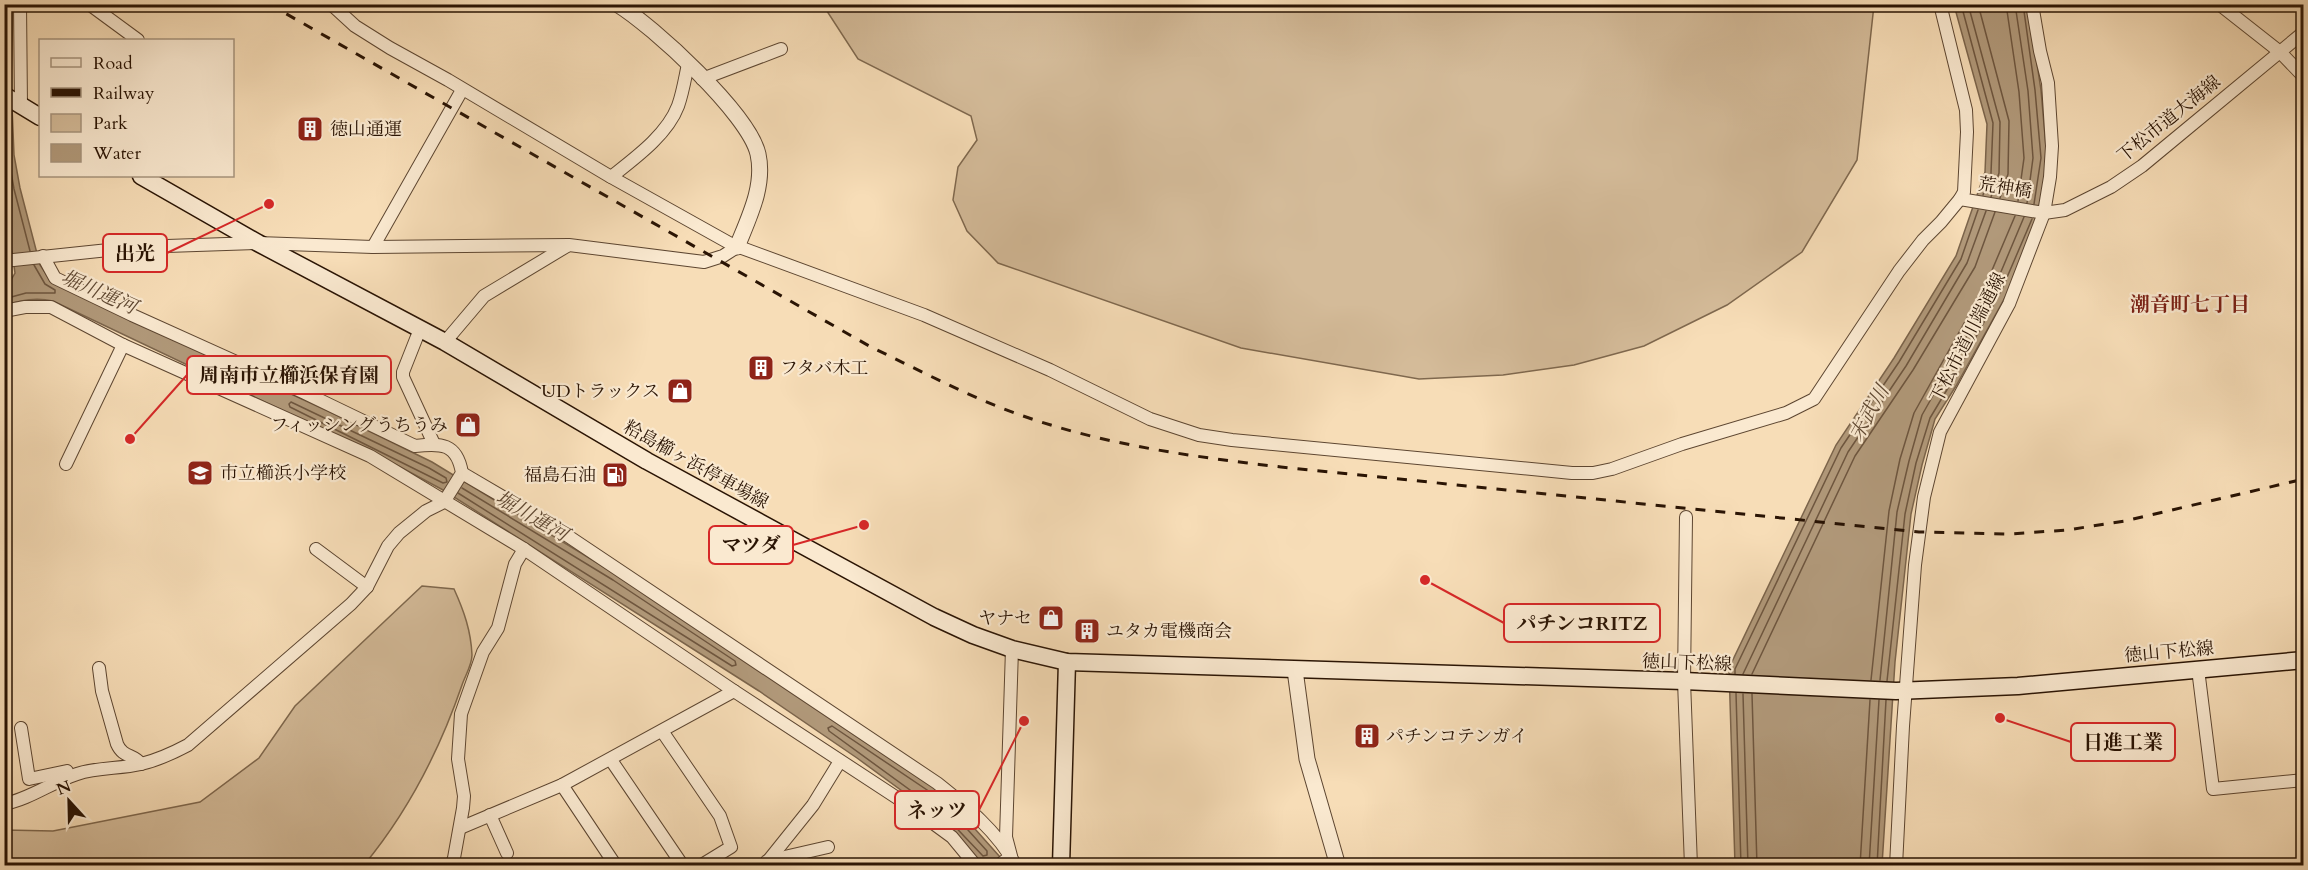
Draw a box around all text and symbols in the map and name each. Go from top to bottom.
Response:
legend [39,39,234,177]
text: Road [93,51,133,76]
street label: 下松市道大海線 [2112,70,2226,168]
text: Railway [93,81,155,106]
text: Park [93,111,128,136]
building icon: 徳山通運 [295,114,325,144]
place label: 徳山通運 [330,117,402,142]
text: Water [92,141,142,166]
street label: 荒神橋 [1976,171,2034,205]
callout: 出光 [103,234,167,272]
text: 出光 [115,240,155,267]
water label: 堀川運河 [57,263,144,322]
street label: 下松市道川端通線 [1924,268,2012,408]
district label: 潮音町七丁目 [2130,291,2250,318]
building icon: フタバ木工 [746,353,776,383]
callout: 周南市立櫛浜保育園 [187,356,391,394]
place label: フタバ木工 [780,356,869,381]
text: 周南市立櫛浜保育園 [199,362,379,389]
shop icon: UDトラックス [665,376,695,406]
water label: 末武川 [1843,378,1896,446]
place label: UDトラックス [541,379,660,404]
shop icon: フィッシングうちうみ [453,410,483,440]
place label: フィッシングうちうみ [270,413,448,438]
street label: 粭島櫛ヶ浜停車場線 [619,415,773,515]
school or university icon: 市立櫛浜小学校 [185,458,215,488]
fuel station icon: 福島石油 [600,460,630,490]
place label: 市立櫛浜小学校 [220,461,346,486]
place label: 福島石油 [524,463,596,488]
water label: 堀川運河 [491,484,576,549]
callout: マツダ [709,526,793,564]
text: マツダ [721,532,781,559]
shop icon: ヤナセ [1036,603,1066,633]
callout: パチンコRITZ [1504,604,1660,642]
place label: ヤナセ [978,606,1032,631]
text: パチンコRITZ [1516,610,1648,637]
building icon: ユタカ電機商会 [1072,616,1102,646]
place label: ユタカ電機商会 [1106,619,1232,644]
street label: 徳山下松線 [2123,636,2215,668]
street label: 徳山下松線 [1642,649,1732,677]
building icon: パチンコテンガイ [1352,721,1382,751]
callout: 日進工業 [2071,723,2175,761]
place label: パチンコテンガイ [1386,724,1528,749]
text: 日進工業 [2083,729,2163,756]
north arrow [39,771,99,831]
text: N [53,775,74,801]
callout: ネッツ [895,791,979,829]
text: ネッツ [907,797,967,824]

